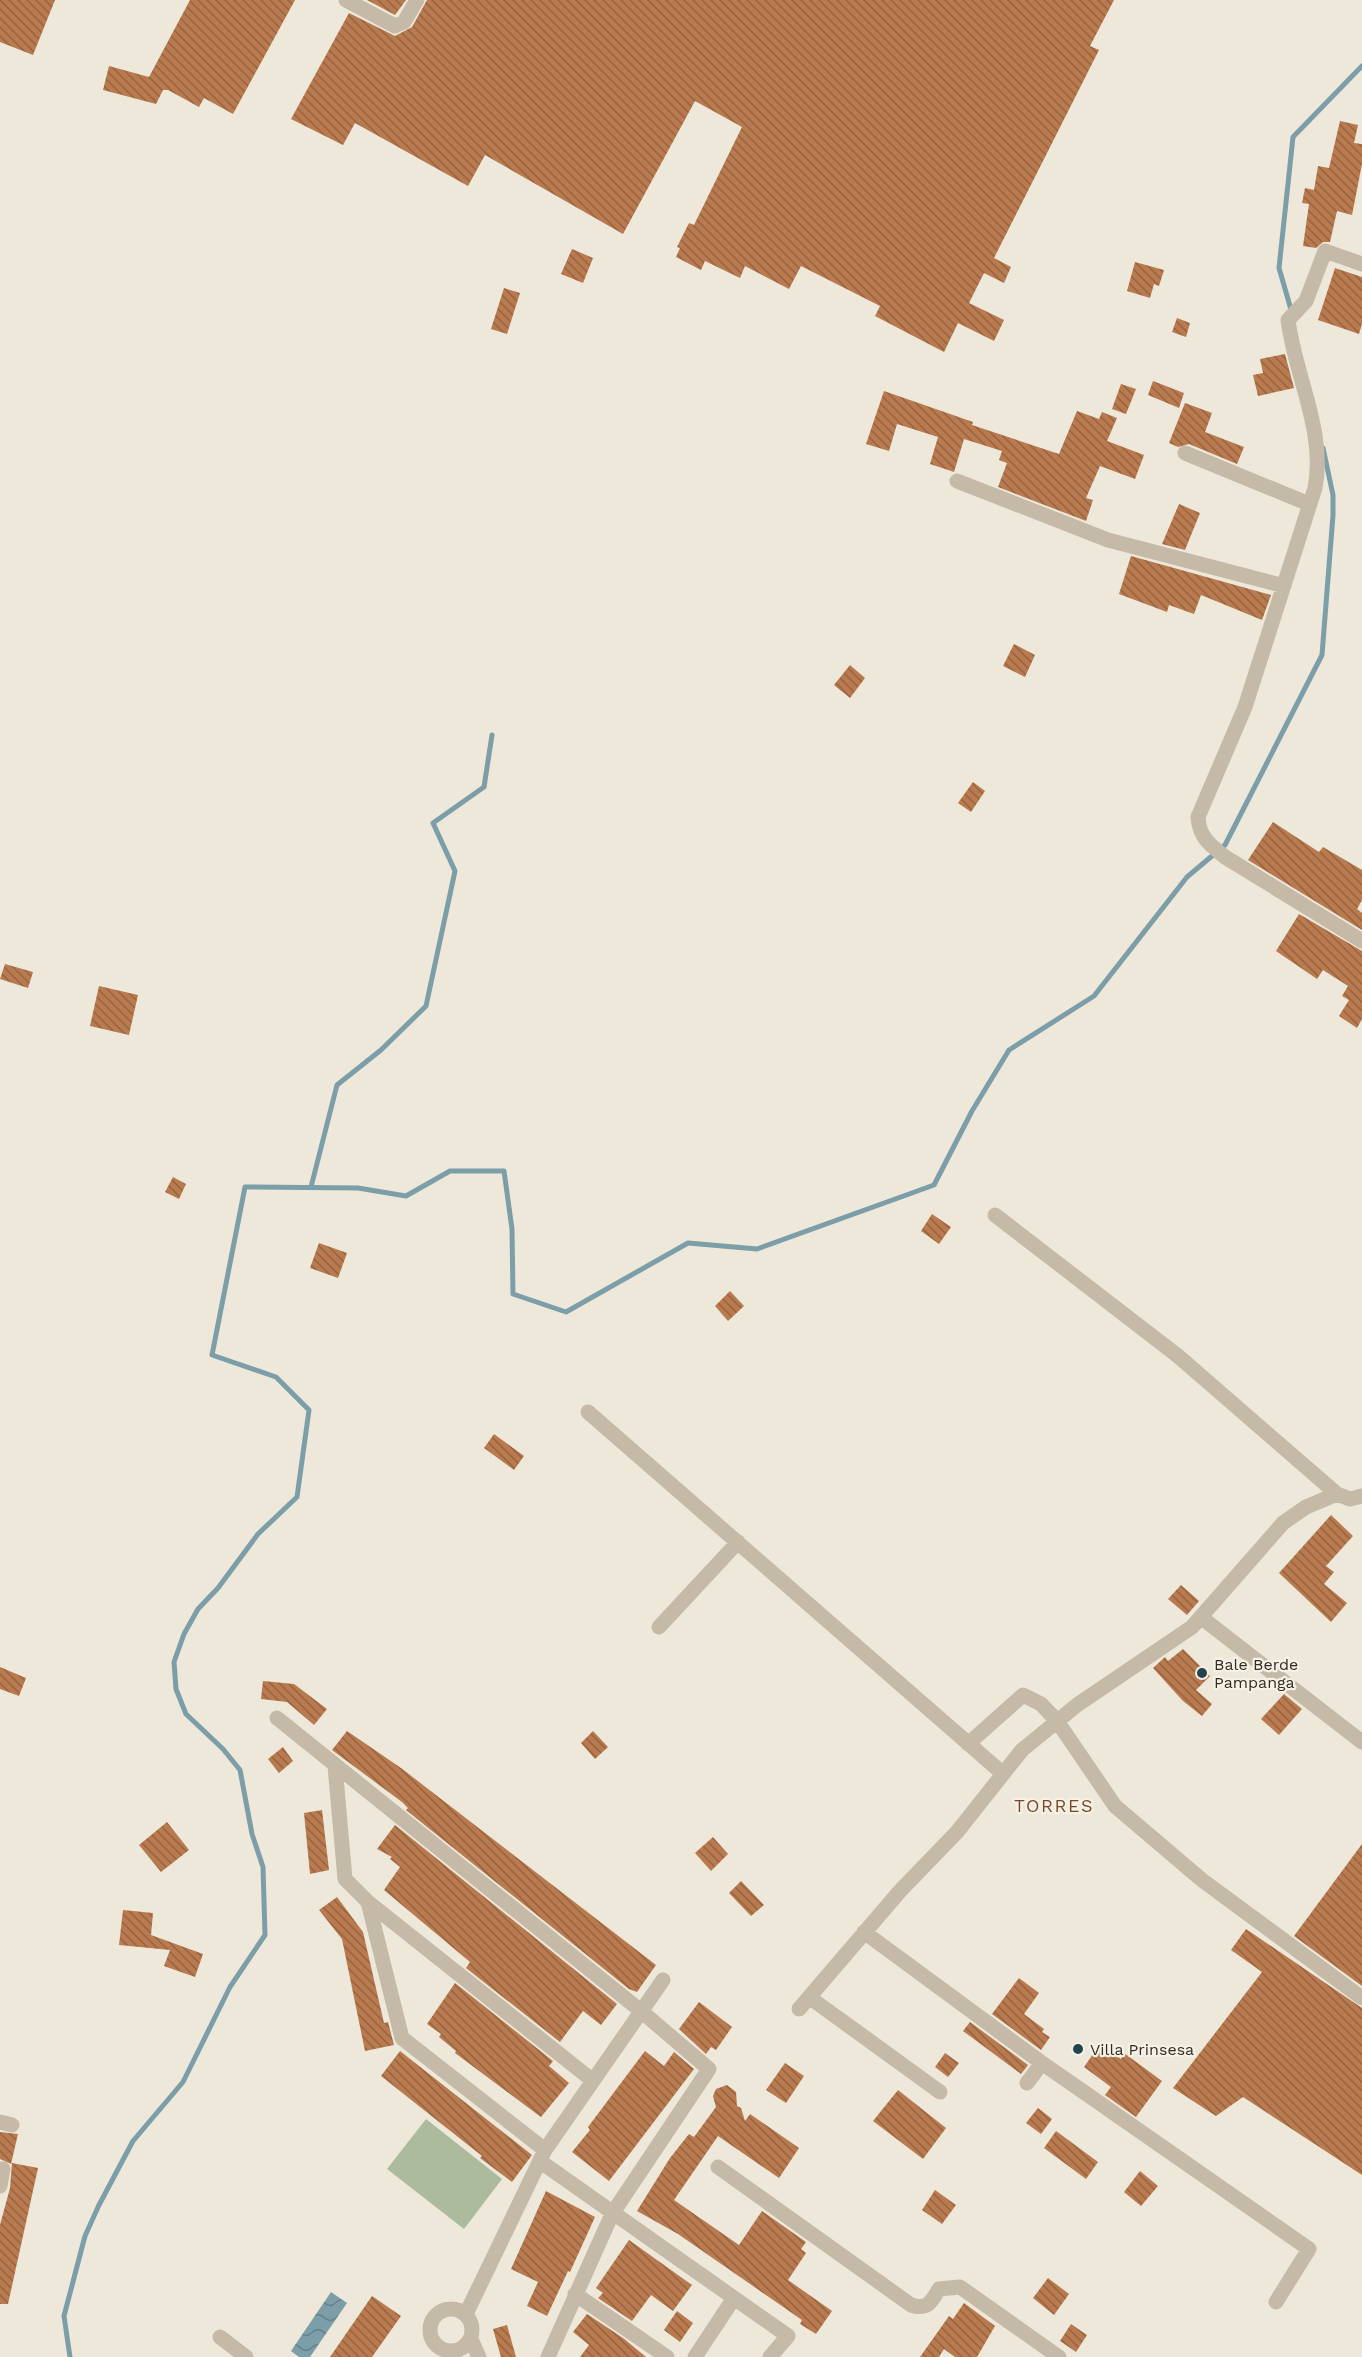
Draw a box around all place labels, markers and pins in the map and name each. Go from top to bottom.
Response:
place label: Bale Berde Pampanga [1214,1655,1298,1692]
marker: Bale Berde Pampanga [1195,1666,1209,1680]
place label: Villa Prinsesa [1090,2040,1194,2059]
marker: Villa Prinsesa [1071,2042,1085,2056]

